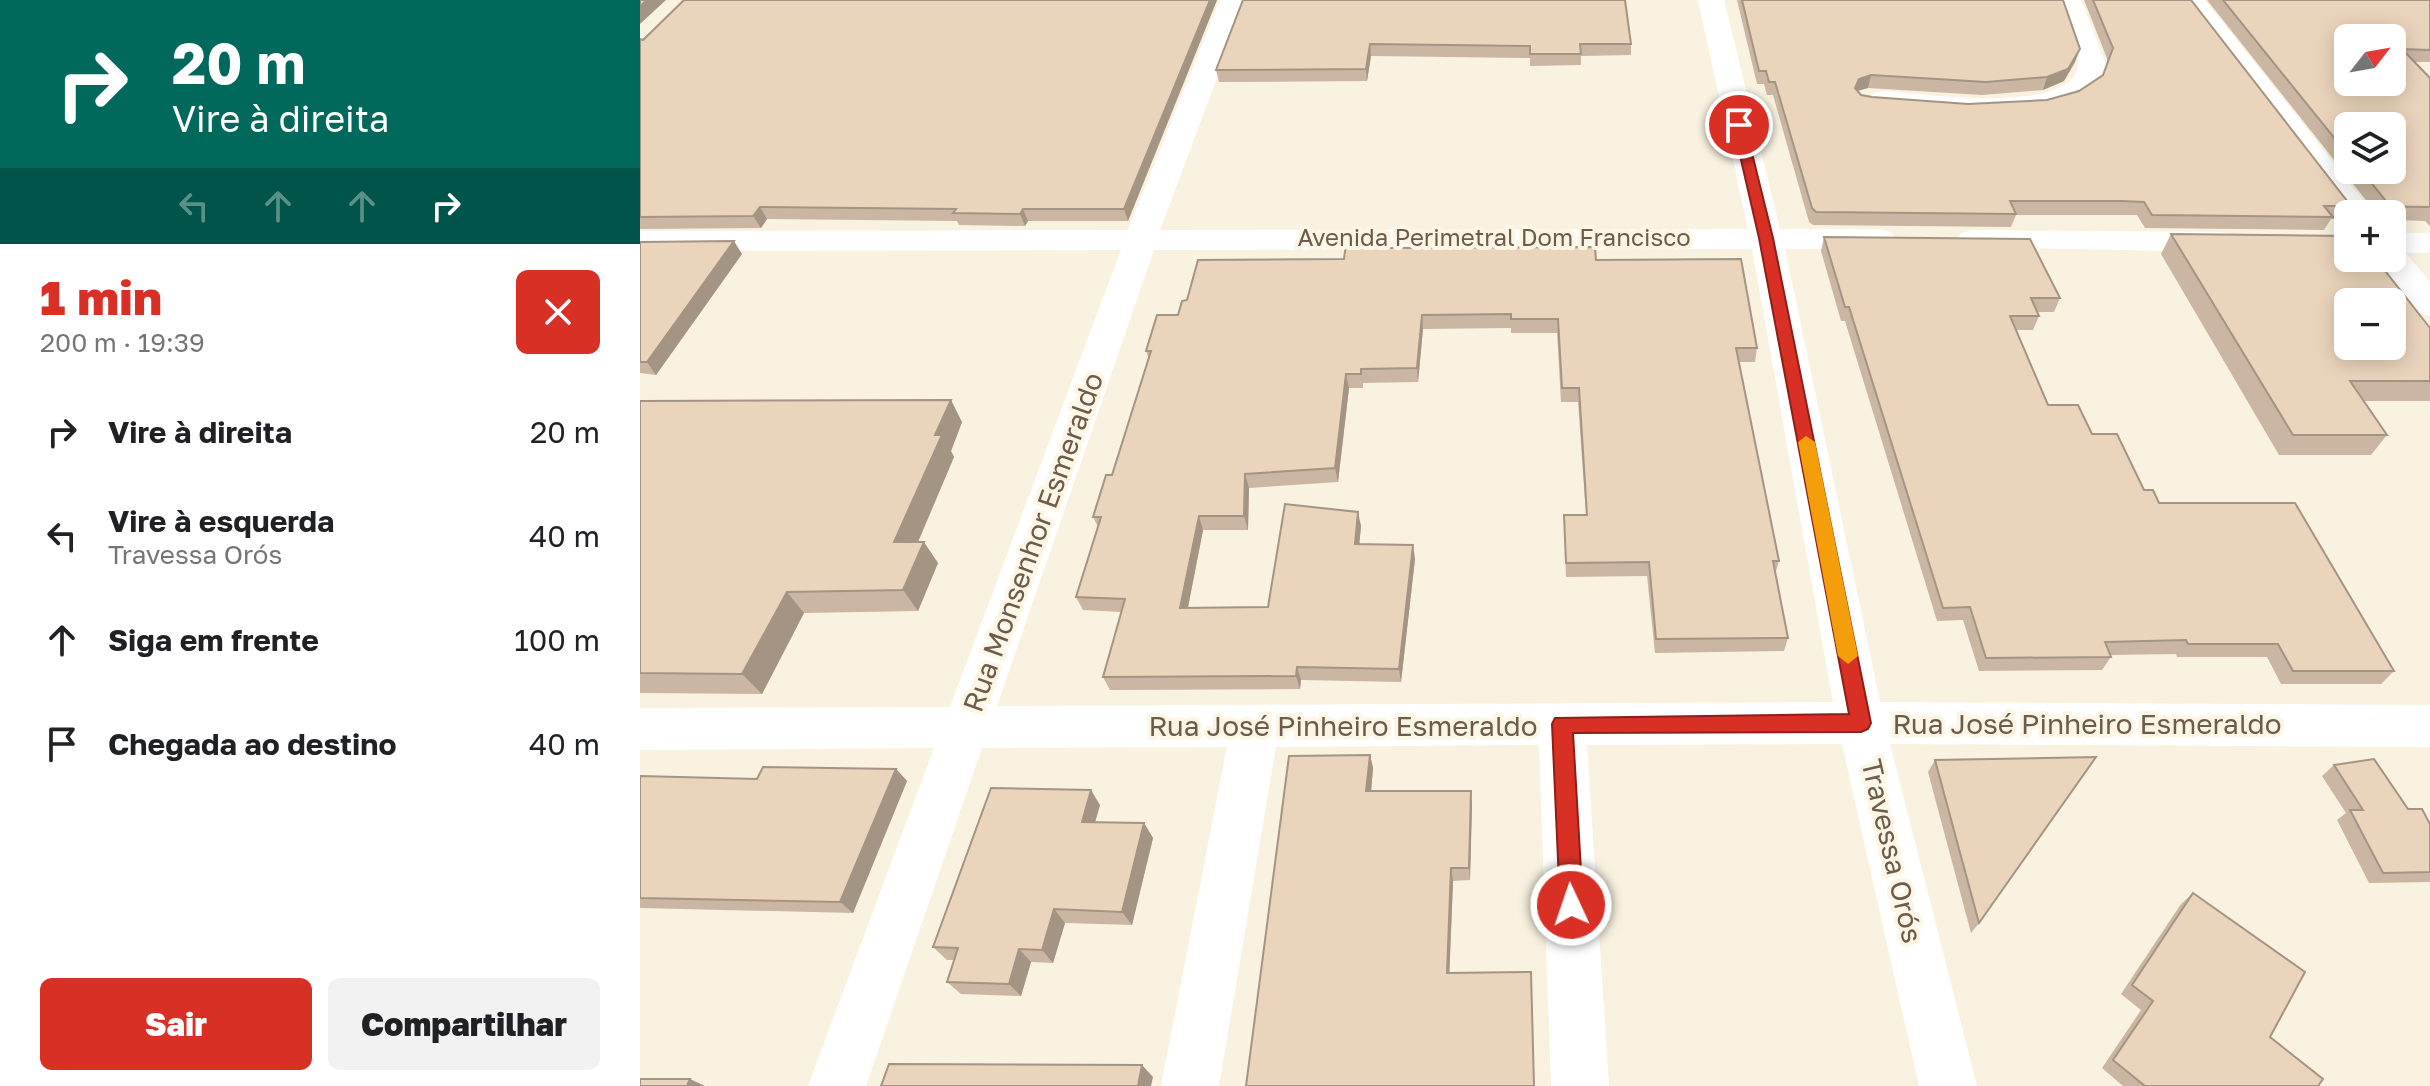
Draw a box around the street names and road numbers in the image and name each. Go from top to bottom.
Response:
street label: Avenida Perimetral Dom Francisco [1297,222,1691,251]
street label: Rua Monsenhor Esmeraldo [956,368,1109,716]
street label: Rua José Pinheiro Esmeraldo [1892,707,2282,740]
street label: Rua José Pinheiro Esmeraldo [1148,709,1538,742]
street label: Travessa Orós [1855,756,1930,946]

